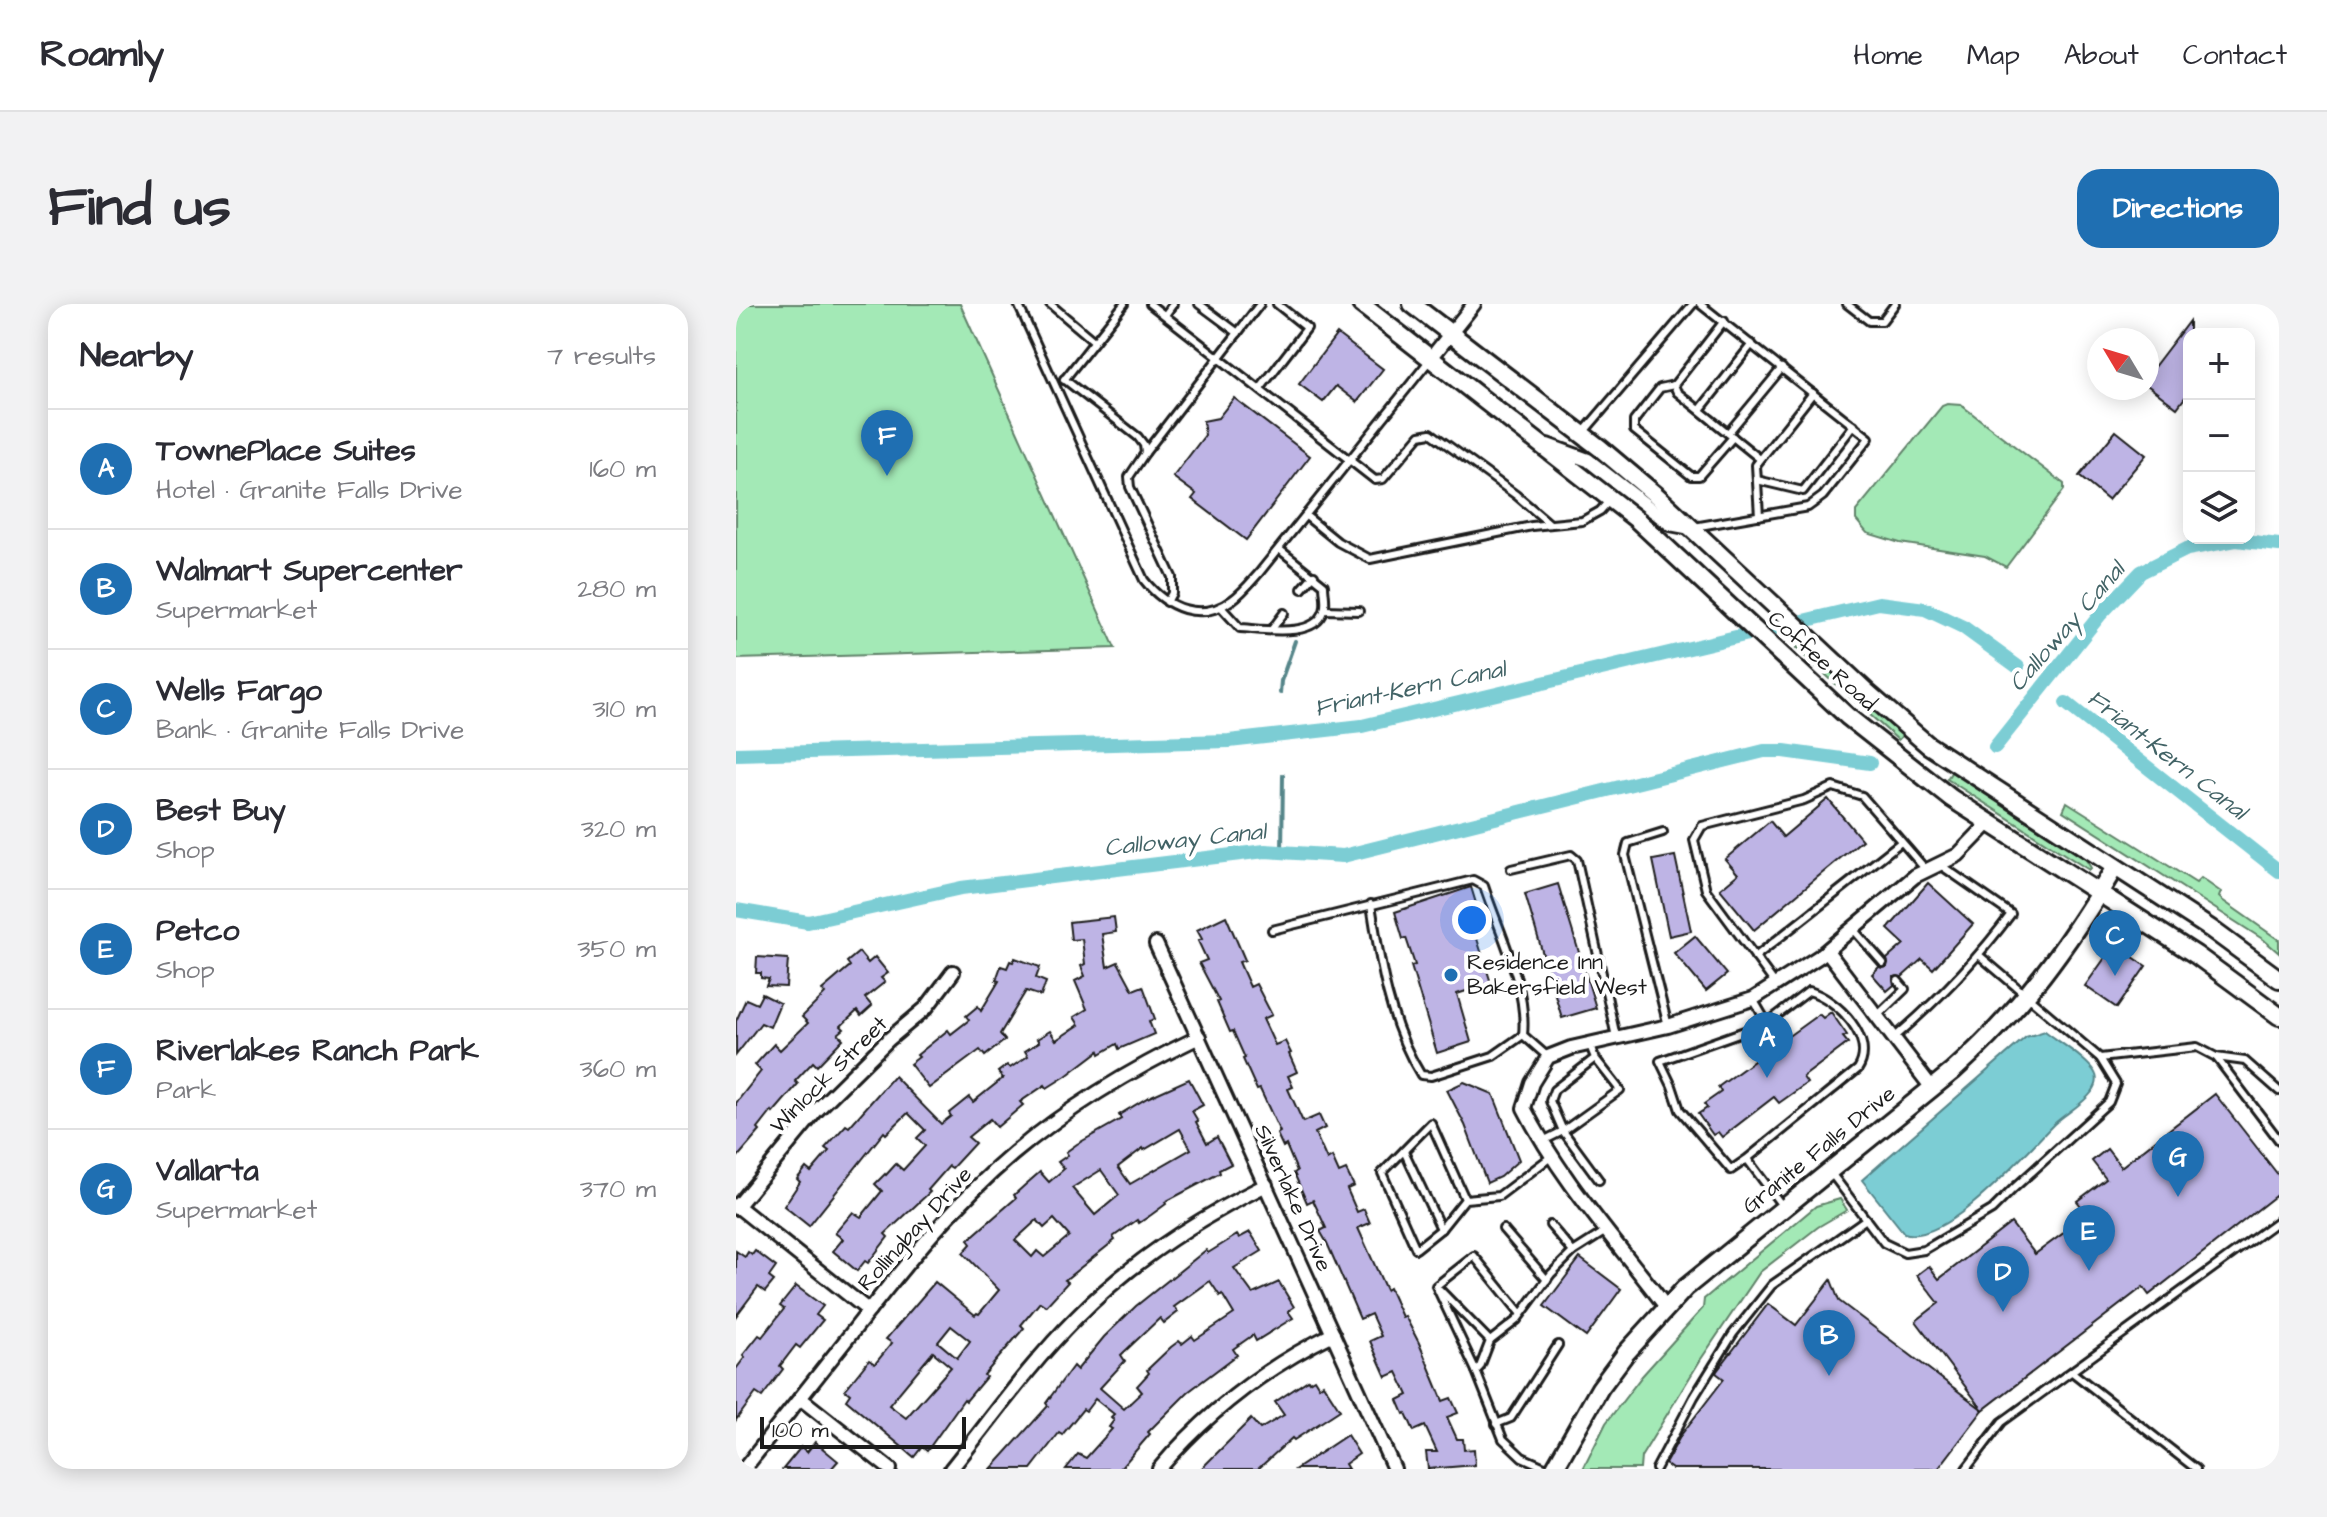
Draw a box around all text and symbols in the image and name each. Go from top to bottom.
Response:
text: Roamly [40,29,164,81]
text: Home [1853,36,1923,75]
text: Map [1967,36,2020,75]
text: About [2064,36,2139,75]
text: Contact [2183,36,2287,75]
text: Find us [48,169,231,247]
button: Directions [2077,169,2279,248]
north arrow [2087,328,2159,400]
map controls [2183,328,2255,544]
button: + [2183,328,2255,400]
text: Nearby [80,332,194,380]
text: 7 results [547,338,656,374]
button: − [2183,400,2255,472]
pin: F [861,410,913,476]
text: TownePlace Suites [156,430,416,472]
text: A [98,451,114,487]
text: 160 m [589,451,656,487]
text: Hotel · Granite Falls Drive [156,472,463,508]
button: layers [2183,472,2255,544]
text: Walmart Supercenter [156,550,463,592]
water label: Calloway Canal [2001,552,2135,699]
text: B [97,571,115,607]
text: 280 m [577,571,656,607]
text: Supermarket [156,592,317,628]
street label: Coffee Road [1761,604,1883,718]
water label: Friant-Kern Canal [1311,651,1512,726]
text: Wells Fargo [156,670,322,712]
water label: Friant-Kern Canal [2080,682,2257,830]
text: C [97,691,115,727]
text: 310 m [592,691,656,727]
text: Bank · Granite Falls Drive [156,712,464,748]
text: Best Buy [156,790,286,832]
text: D [98,811,114,847]
text: 320 m [581,811,656,847]
water label: Calloway Canal [1103,814,1270,865]
text: Shop [156,832,215,868]
your location [1452,900,1492,940]
text: Petco [156,910,239,952]
pin: C [2089,910,2141,976]
text: E [98,931,114,967]
text: 350 m [577,931,656,967]
place label: Residence Inn Bakersfield West [1467,947,1647,1003]
text: Shop [156,952,215,988]
marker: Residence Inn Bakersfield West [1442,966,1460,984]
street label: Winlock Street [763,1009,895,1141]
pin: A [1741,1012,1793,1078]
text: Riverlakes Ranch Park [156,1030,479,1072]
text: F [97,1051,115,1087]
text: 360 m [579,1051,656,1087]
text: Park [156,1072,216,1108]
street label: Granite Falls Drive [1736,1079,1902,1221]
street label: Silverlake Drive [1247,1119,1339,1277]
pin: G [2152,1131,2204,1197]
text: Vallarta [156,1150,259,1192]
street label: Rollingbay Drive [851,1160,980,1299]
text: G [97,1171,115,1207]
text: 370 m [580,1171,656,1207]
text: Supermarket [156,1192,317,1228]
pin: E [2063,1205,2115,1271]
pin: D [1977,1246,2029,1312]
pin: B [1803,1310,1855,1376]
scale bar [760,1413,966,1449]
text: 100 m [772,1415,829,1446]

